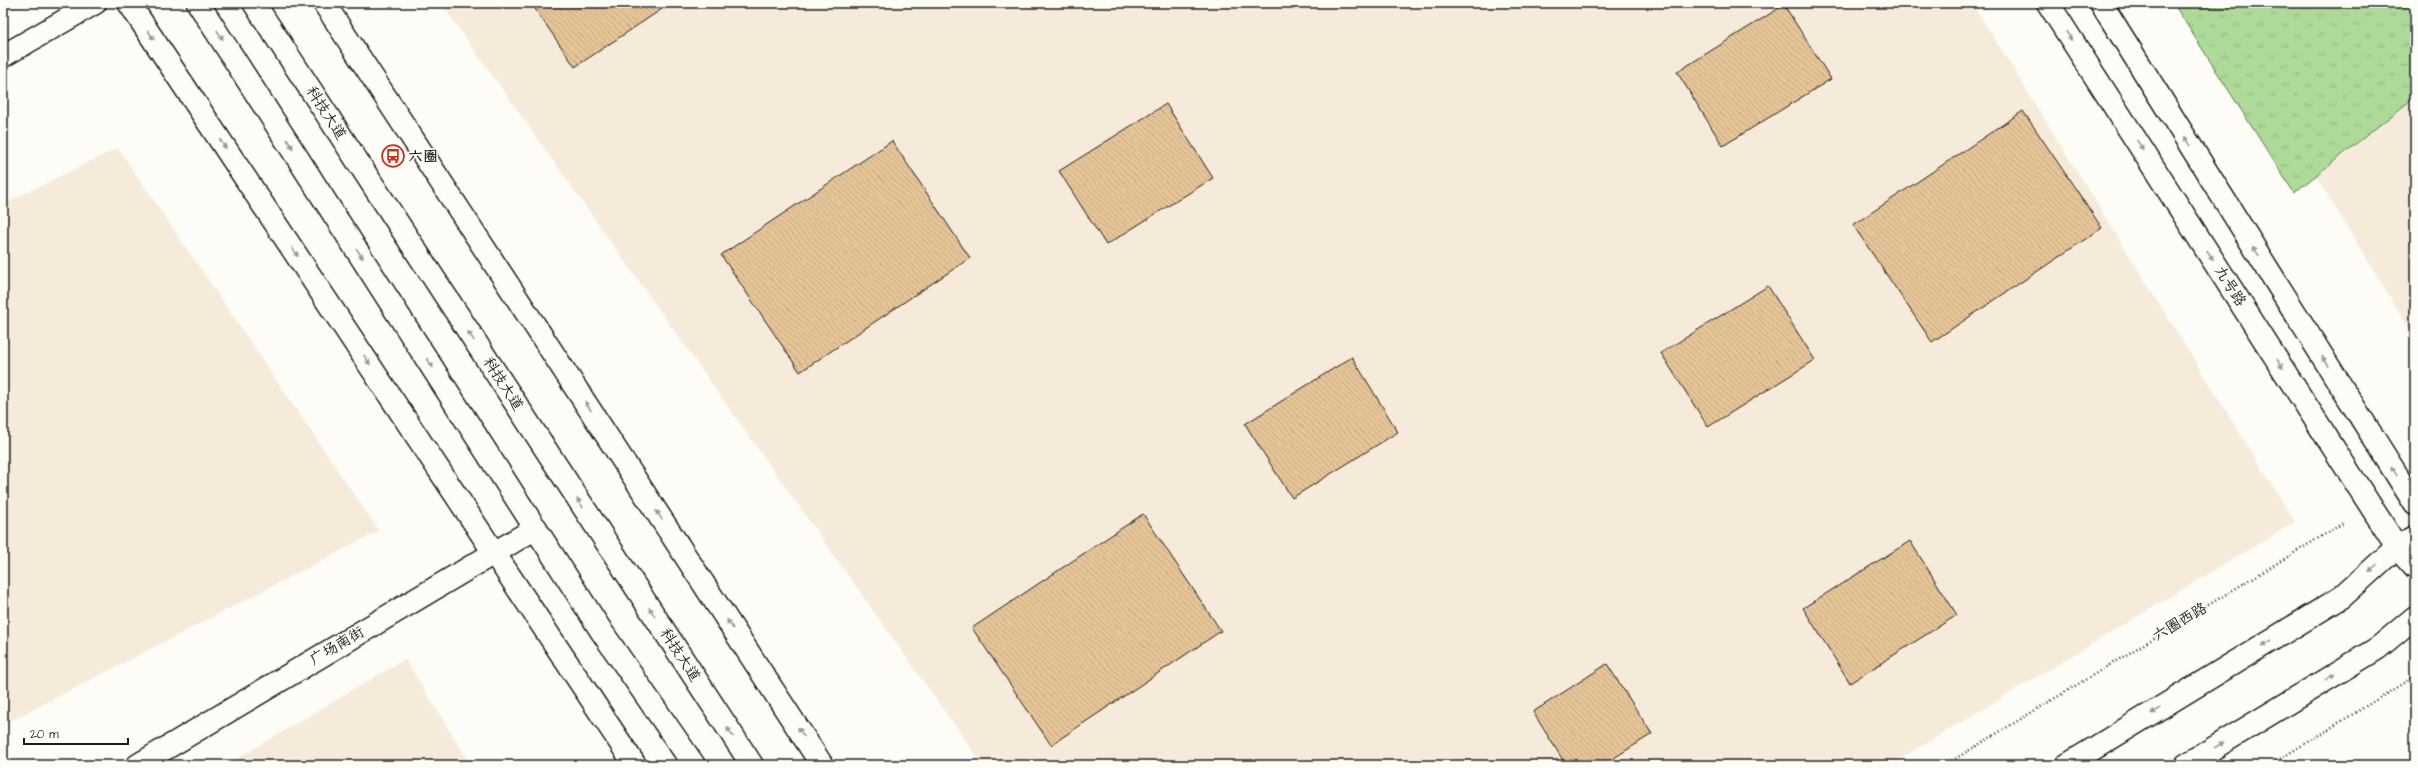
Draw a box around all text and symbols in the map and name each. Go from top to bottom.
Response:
one-way arrow [147,30,155,41]
one-way arrow [216,30,224,40]
one-way arrow [2066,30,2073,42]
street label: 科技大道 [301,82,351,144]
one-way arrow [2183,136,2191,146]
one-way arrow [219,138,227,149]
one-way arrow [286,139,294,150]
one-way arrow [2136,139,2143,151]
bus stop icon: 六圈 [380,143,406,169]
place label: 六圈 [408,146,438,167]
one-way arrow [2252,246,2260,256]
one-way arrow [291,247,299,257]
one-way arrow [356,249,364,259]
one-way arrow [2206,249,2213,261]
street label: 九号路 [2209,261,2251,311]
one-way arrow [467,330,475,341]
street label: 科技大道 [478,353,528,415]
one-way arrow [363,355,371,365]
one-way arrow [2321,356,2329,366]
one-way arrow [426,358,434,368]
one-way arrow [2276,359,2284,369]
one-way arrow [584,400,591,412]
one-way arrow [2390,466,2398,476]
one-way arrow [577,497,584,509]
one-way arrow [655,510,663,520]
one-way arrow [2368,564,2378,574]
street label: 六圈西路 [2149,598,2211,646]
one-way arrow [648,606,655,618]
one-way arrow [726,618,734,629]
street label: 广场南街 [306,622,368,670]
street label: 科技大道 [655,624,705,686]
one-way arrow [2262,639,2272,647]
one-way arrow [2325,673,2335,681]
one-way arrow [2150,707,2162,714]
scale bar [24,720,128,746]
text: 20 m [30,726,59,743]
one-way arrow [726,727,734,737]
one-way arrow [797,727,805,738]
one-way arrow [2213,741,2225,748]

